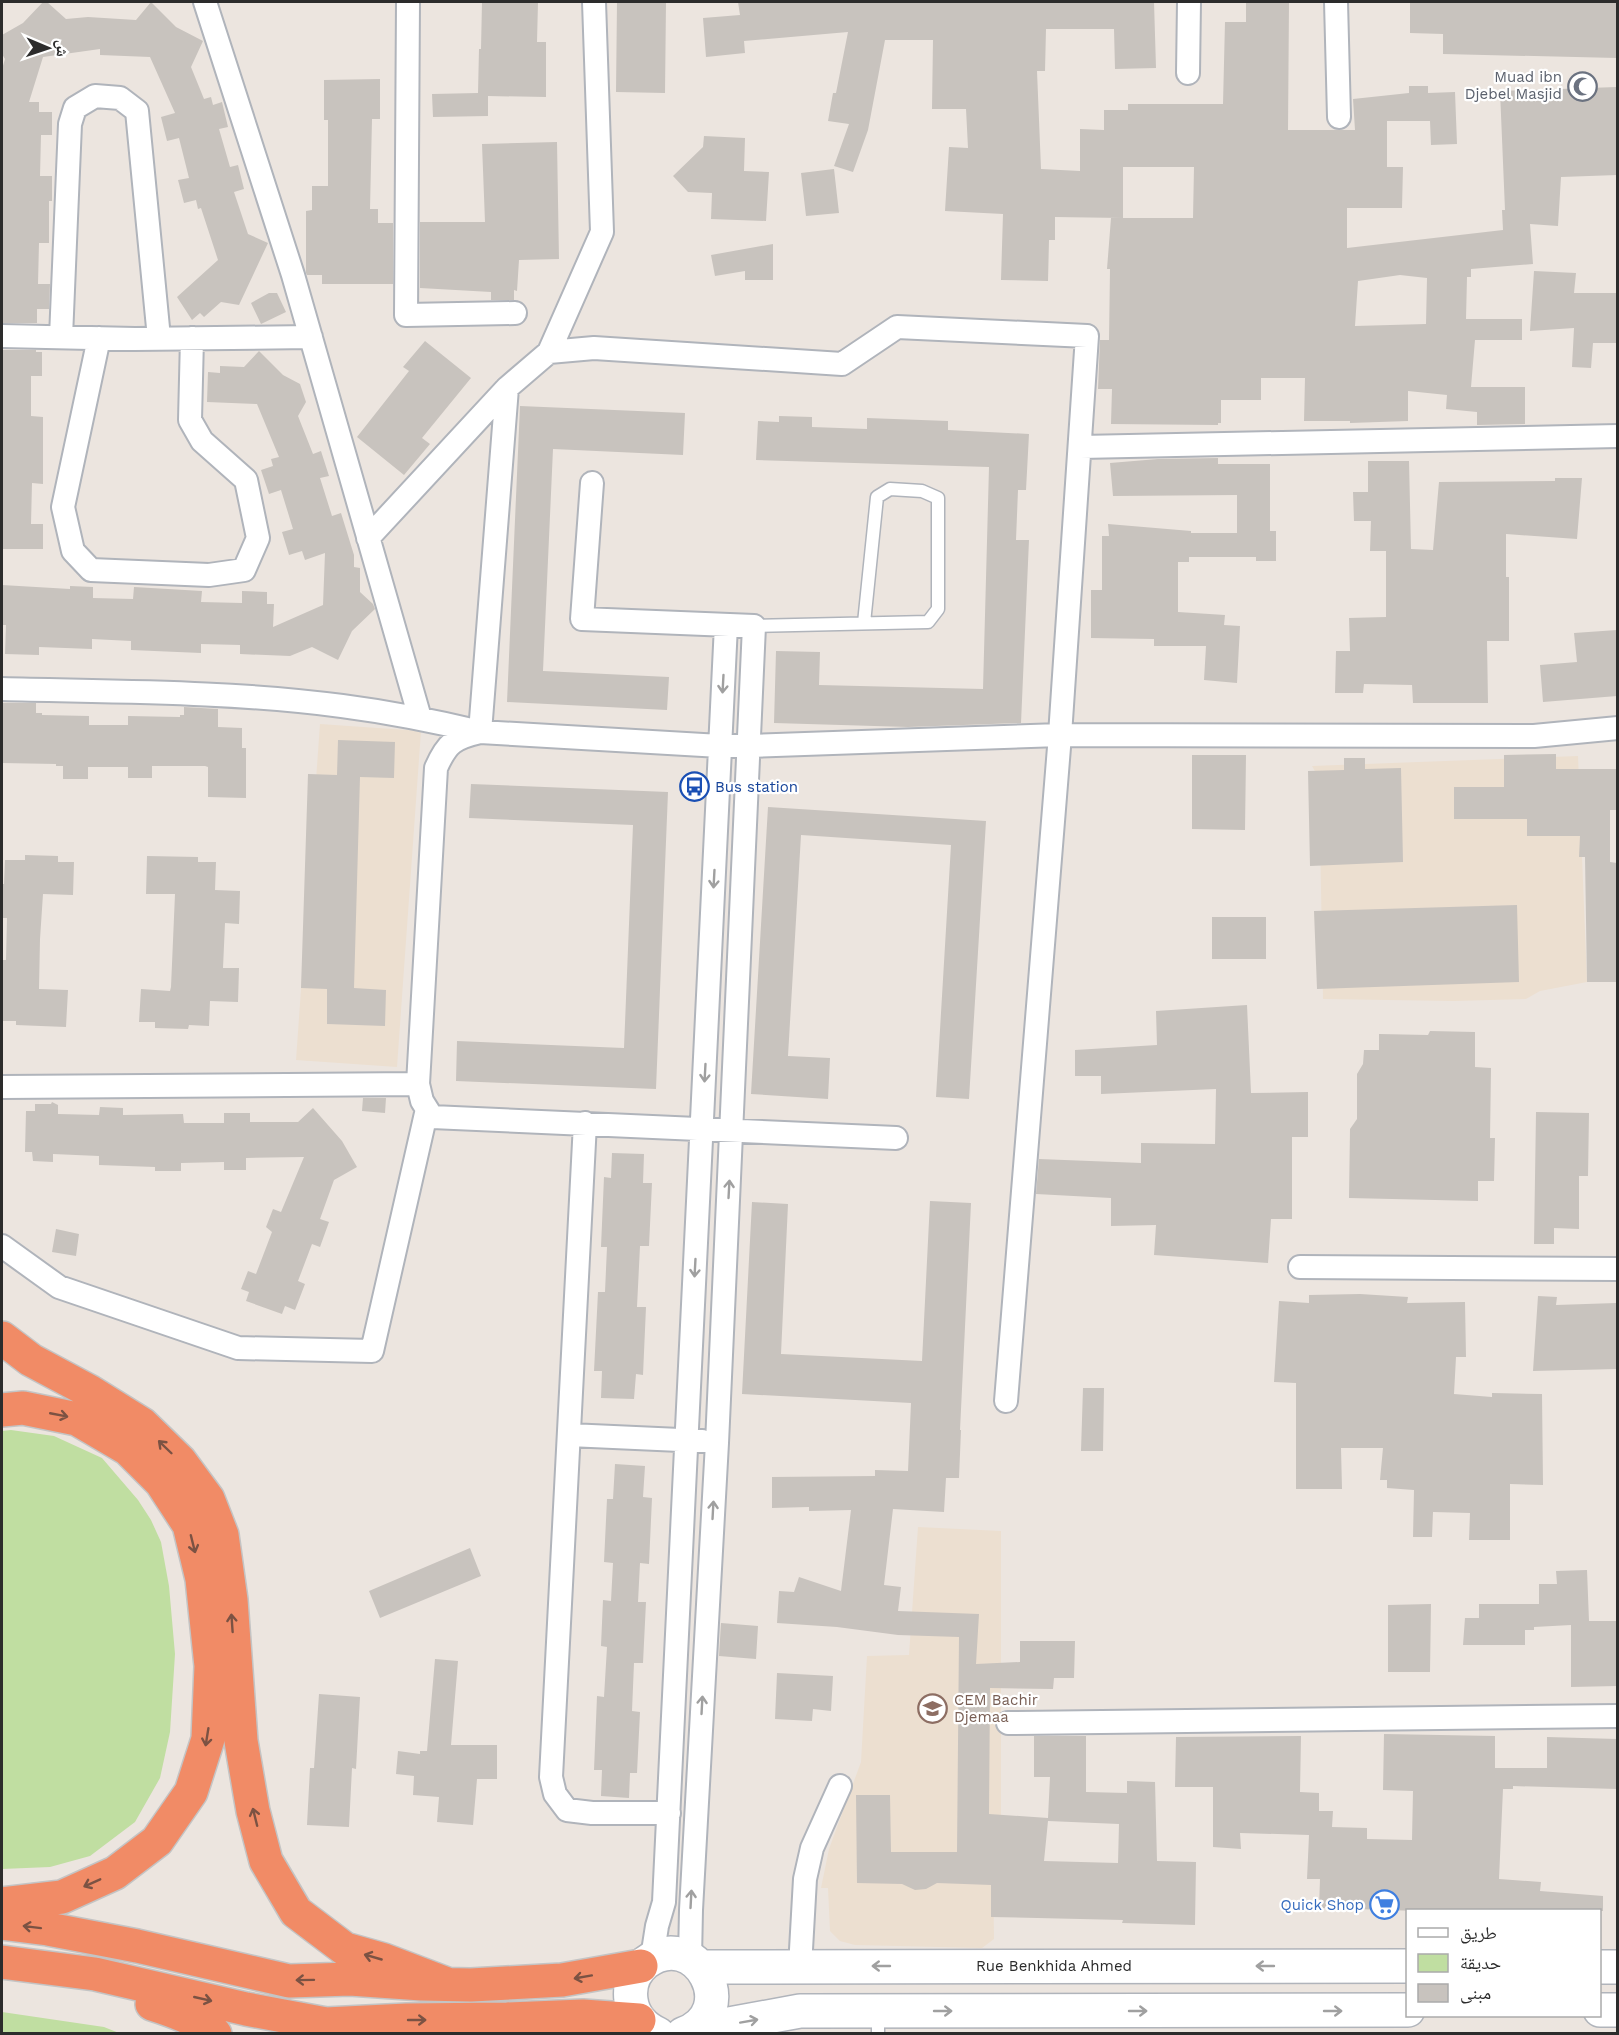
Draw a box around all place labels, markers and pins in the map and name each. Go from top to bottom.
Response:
place label: Muad ibn Djebel Masjid [1465,68,1562,103]
mosque icon: Muad ibn Djebel Masjid [1567,70,1599,102]
bus stop icon: Bus station [678,771,710,803]
place label: Bus station [715,778,798,796]
place label: CEM Bachir Djemaa [954,1691,1038,1726]
school or university icon: CEM Bachir Djemaa [917,1693,949,1725]
supermarket icon: Quick Shop [1369,1889,1401,1921]
place label: Quick Shop [1281,1896,1364,1914]

